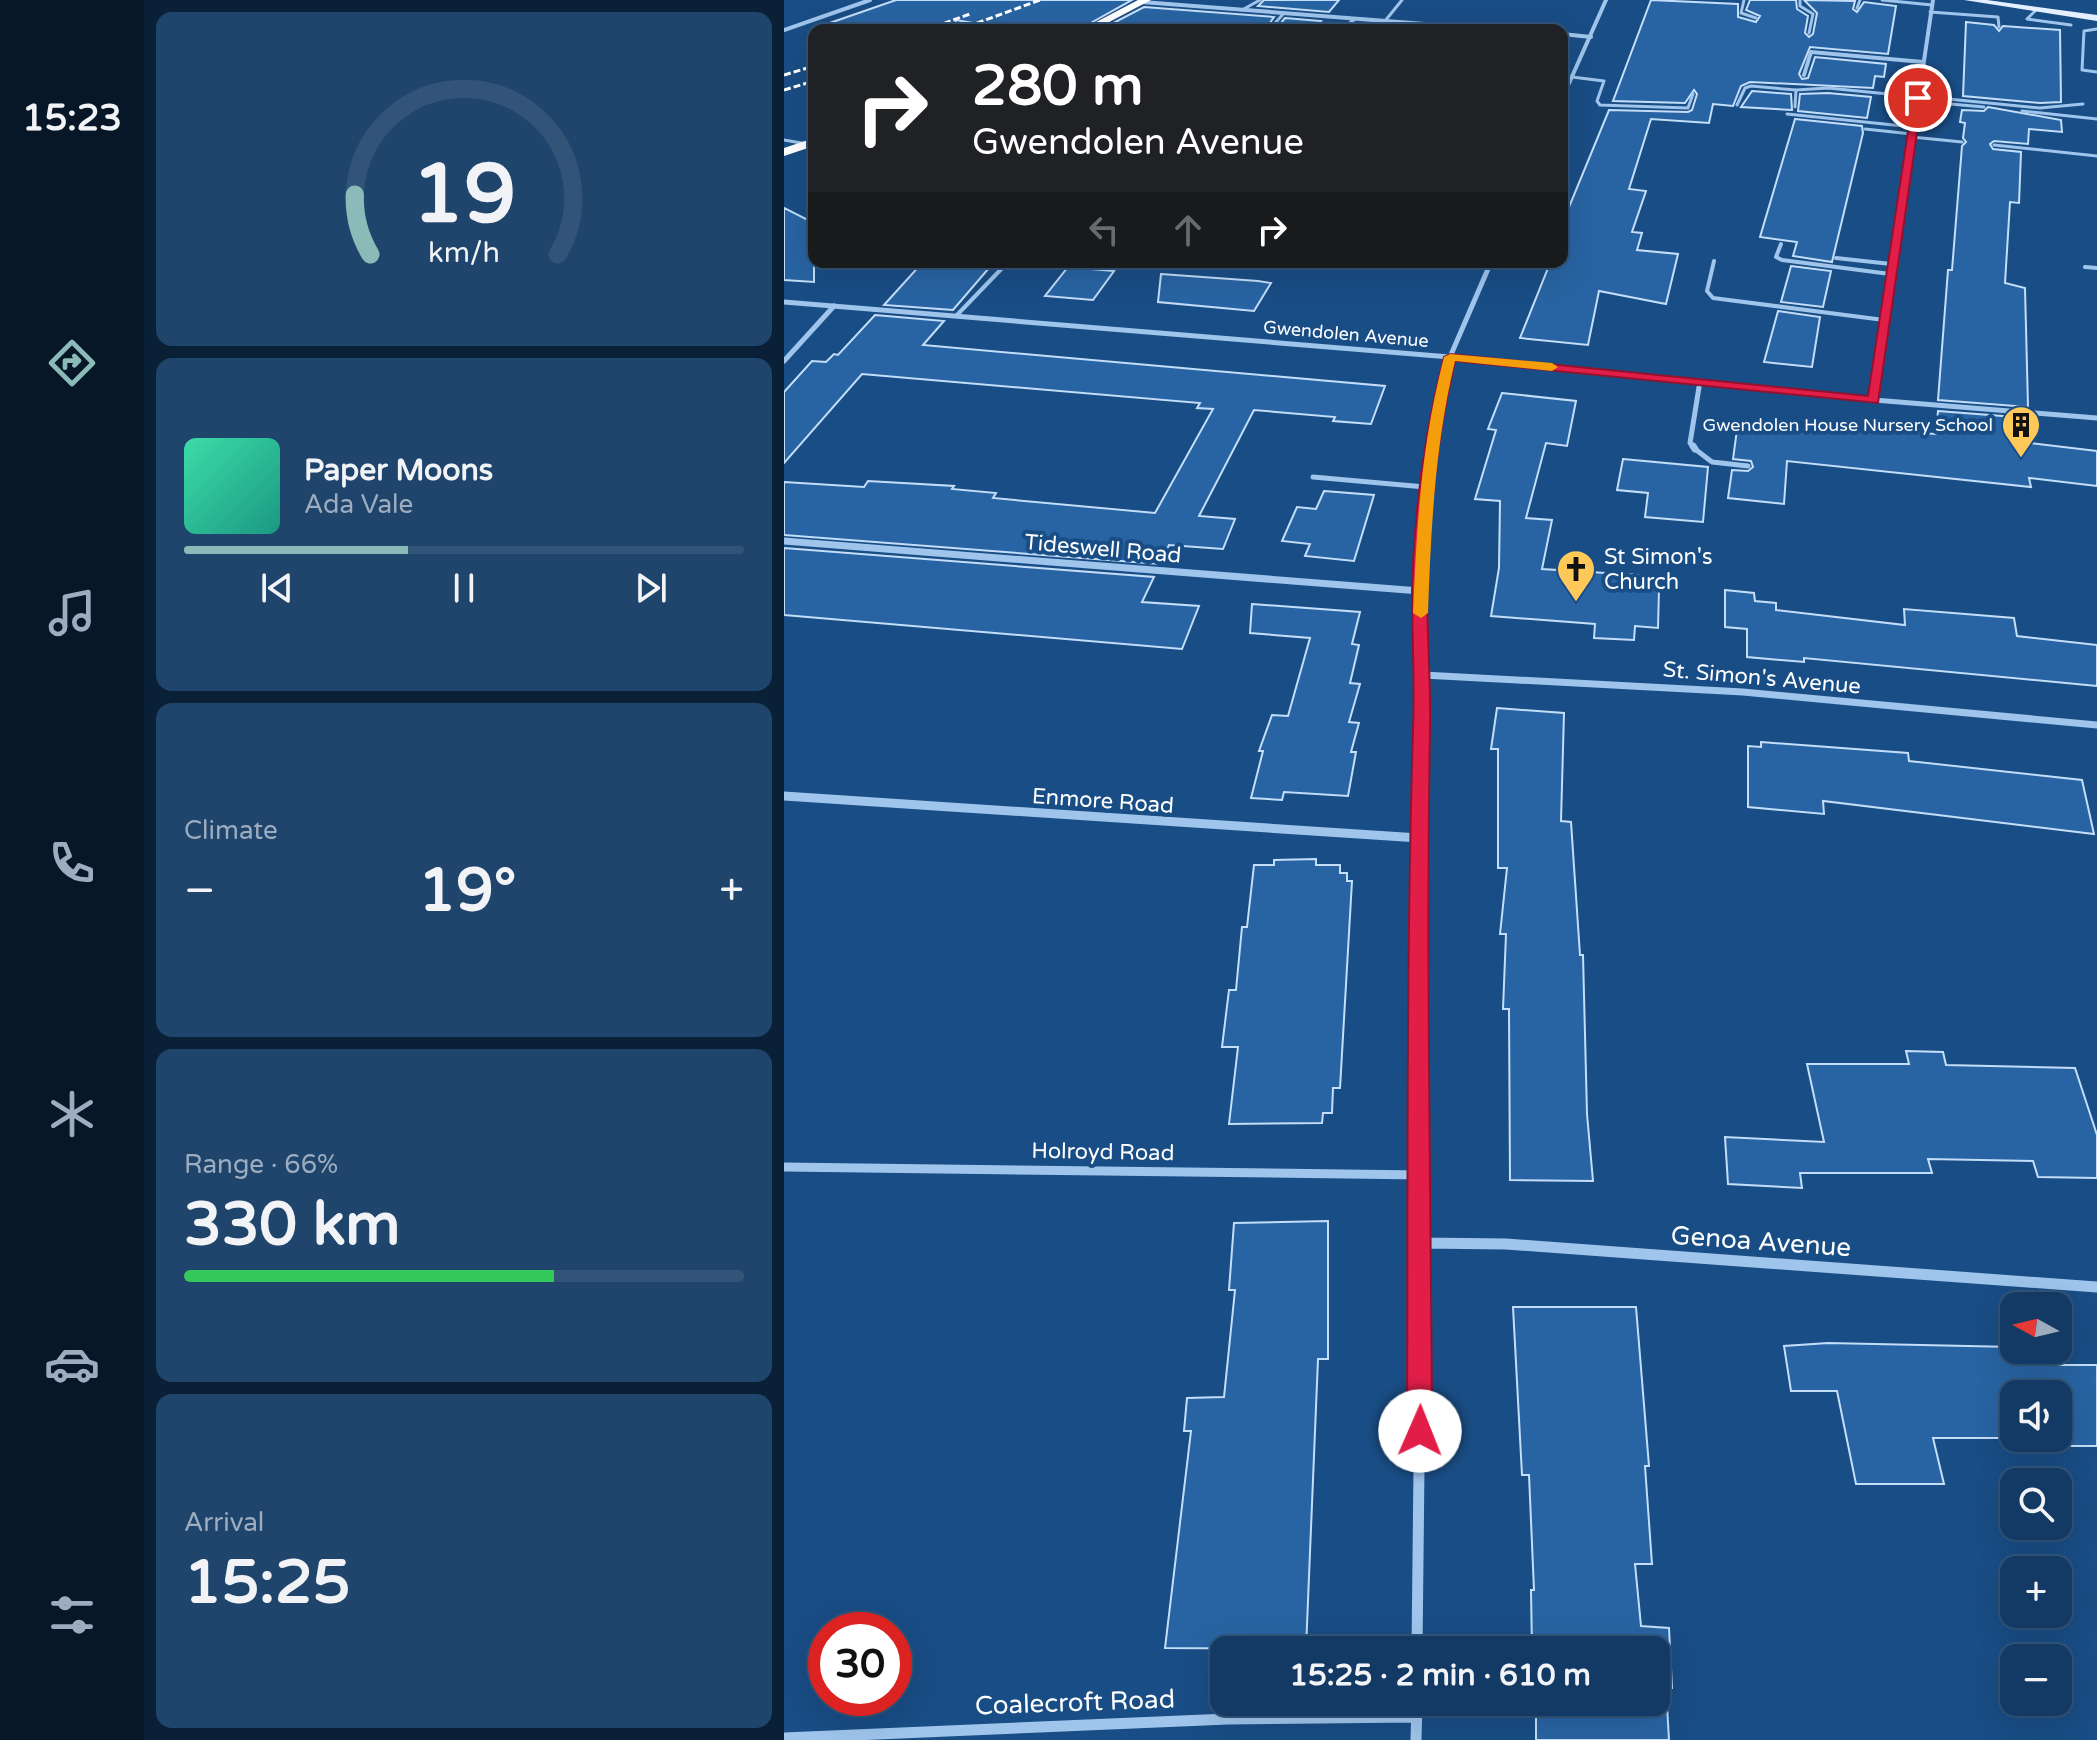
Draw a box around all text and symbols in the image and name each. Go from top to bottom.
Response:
text: 280 m [972,53,1143,120]
icon: right [840,56,944,160]
pin [1884,64,1952,132]
icon: arrive [1896,76,1940,120]
text: 15:23 [22,97,122,140]
text: Gwendolen Avenue [972,121,1304,164]
text: 19 [412,144,516,244]
icon: left [1082,208,1126,252]
icon: ahead [1166,208,1210,252]
icon: right [1250,208,1294,252]
text: km/h [428,236,500,270]
street label: Gwendolen Avenue [1262,316,1430,352]
icon: directions [44,335,100,391]
building icon: Gwendolen House Nursery School [2000,404,2042,459]
place label: Gwendolen House Nursery School [1703,414,1993,436]
text: Paper Moons [304,452,493,489]
text: Ada Vale [304,489,413,520]
street label: Tideswell Road [1024,529,1182,569]
place label: St Simon's Church [1604,544,1712,595]
church icon: St Simon's Church [1555,548,1597,603]
icon: previous [255,566,299,610]
icon: pause [442,566,486,610]
icon: next [629,566,673,610]
icon: music [44,585,100,641]
street label: St. Simon's Avenue [1662,656,1862,700]
street label: Enmore Road [1031,783,1175,819]
text: Climate [184,815,278,846]
icon: phone [44,835,100,891]
text: 19° [418,855,516,927]
text: − [184,865,215,918]
text: + [719,865,744,918]
icon: climate [44,1086,100,1142]
street label: Holroyd Road [1031,1138,1175,1166]
text: Range · 66% [184,1149,338,1180]
text: 330 km [184,1189,400,1261]
street label: Genoa Avenue [1670,1220,1852,1263]
north arrow [2000,1292,2072,1364]
map controls [2000,1292,2072,1716]
icon: car [44,1336,100,1392]
button: sound [2000,1380,2072,1452]
position arrow [1378,1389,1462,1473]
button: search [2000,1468,2072,1540]
text: Arrival [184,1507,264,1538]
text: 15:25 [184,1547,350,1619]
button: + [2000,1556,2072,1628]
icon: filters [44,1587,100,1643]
speed limit sign: 30 [808,1612,912,1716]
button: − [2000,1644,2072,1716]
text: 15:25 · 2 min · 610 m [1289,1657,1591,1694]
street label: Coalecroft Road [974,1684,1176,1721]

